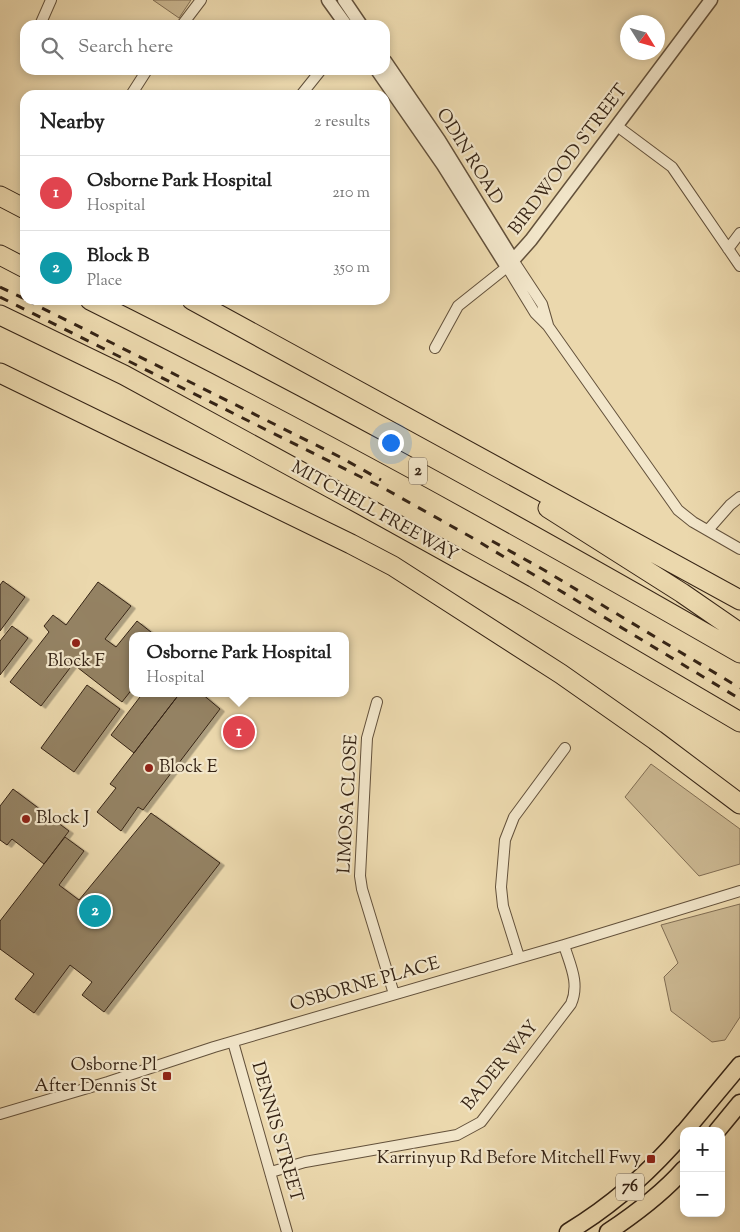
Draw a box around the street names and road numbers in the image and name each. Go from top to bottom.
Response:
street label: BIRDWOOD STREET [504,79,635,241]
street label: ODIN ROAD [429,104,509,210]
street label: MITCHELL FREEWAY [286,455,462,569]
road number: 2 [409,458,427,484]
street label: LIMOSA CLOSE [332,734,366,874]
street label: OSBORNE PLACE [287,951,443,1019]
street label: BADER WAY [456,1015,546,1117]
street label: DENNIS STREET [244,1059,309,1206]
road number: 76 [616,1174,644,1200]

